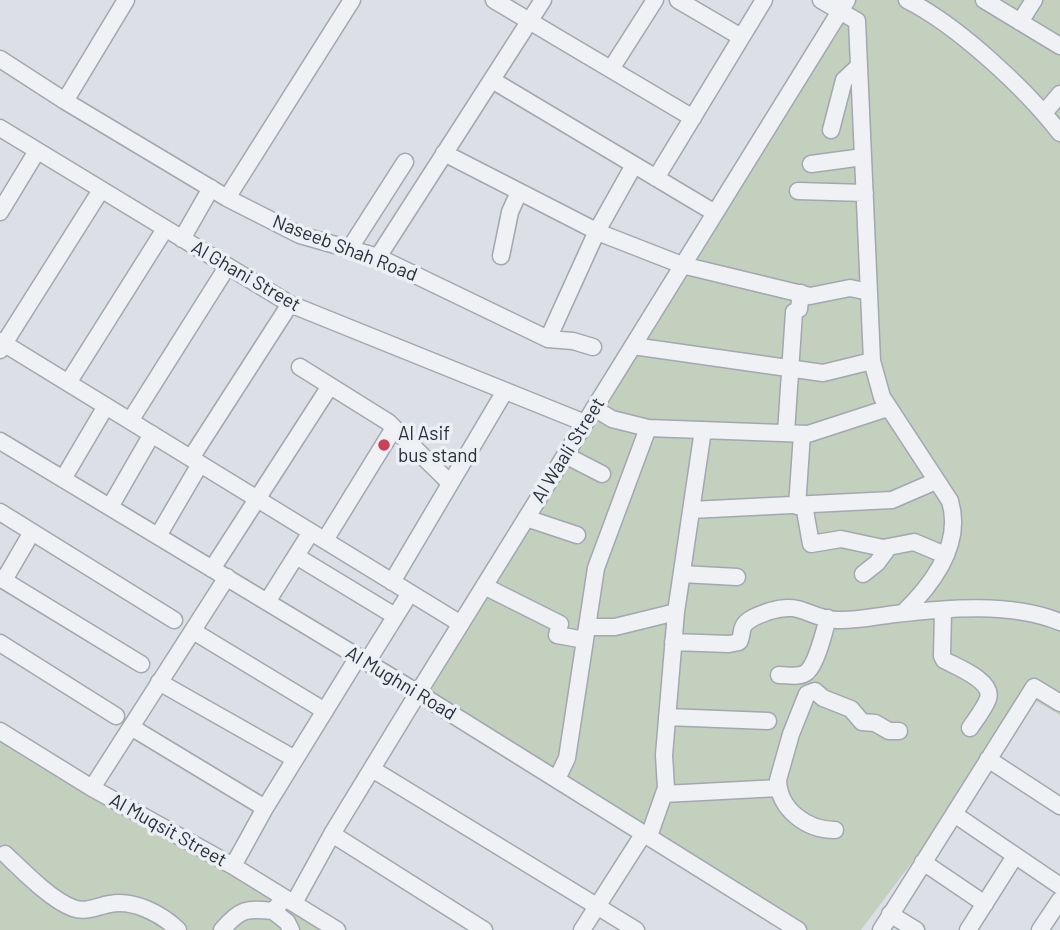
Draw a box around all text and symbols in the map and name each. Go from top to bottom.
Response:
street label: Naseeb Shah Road [269,210,421,286]
street label: Al Ghani Street [187,236,305,316]
street label: Al Waali Street [527,393,609,507]
place label: Al Asif bus stand [398,423,478,467]
marker: Al Asif bus stand [376,437,392,453]
street label: Al Mughni Road [342,641,460,725]
street label: Al Muqsit Street [105,788,231,872]

